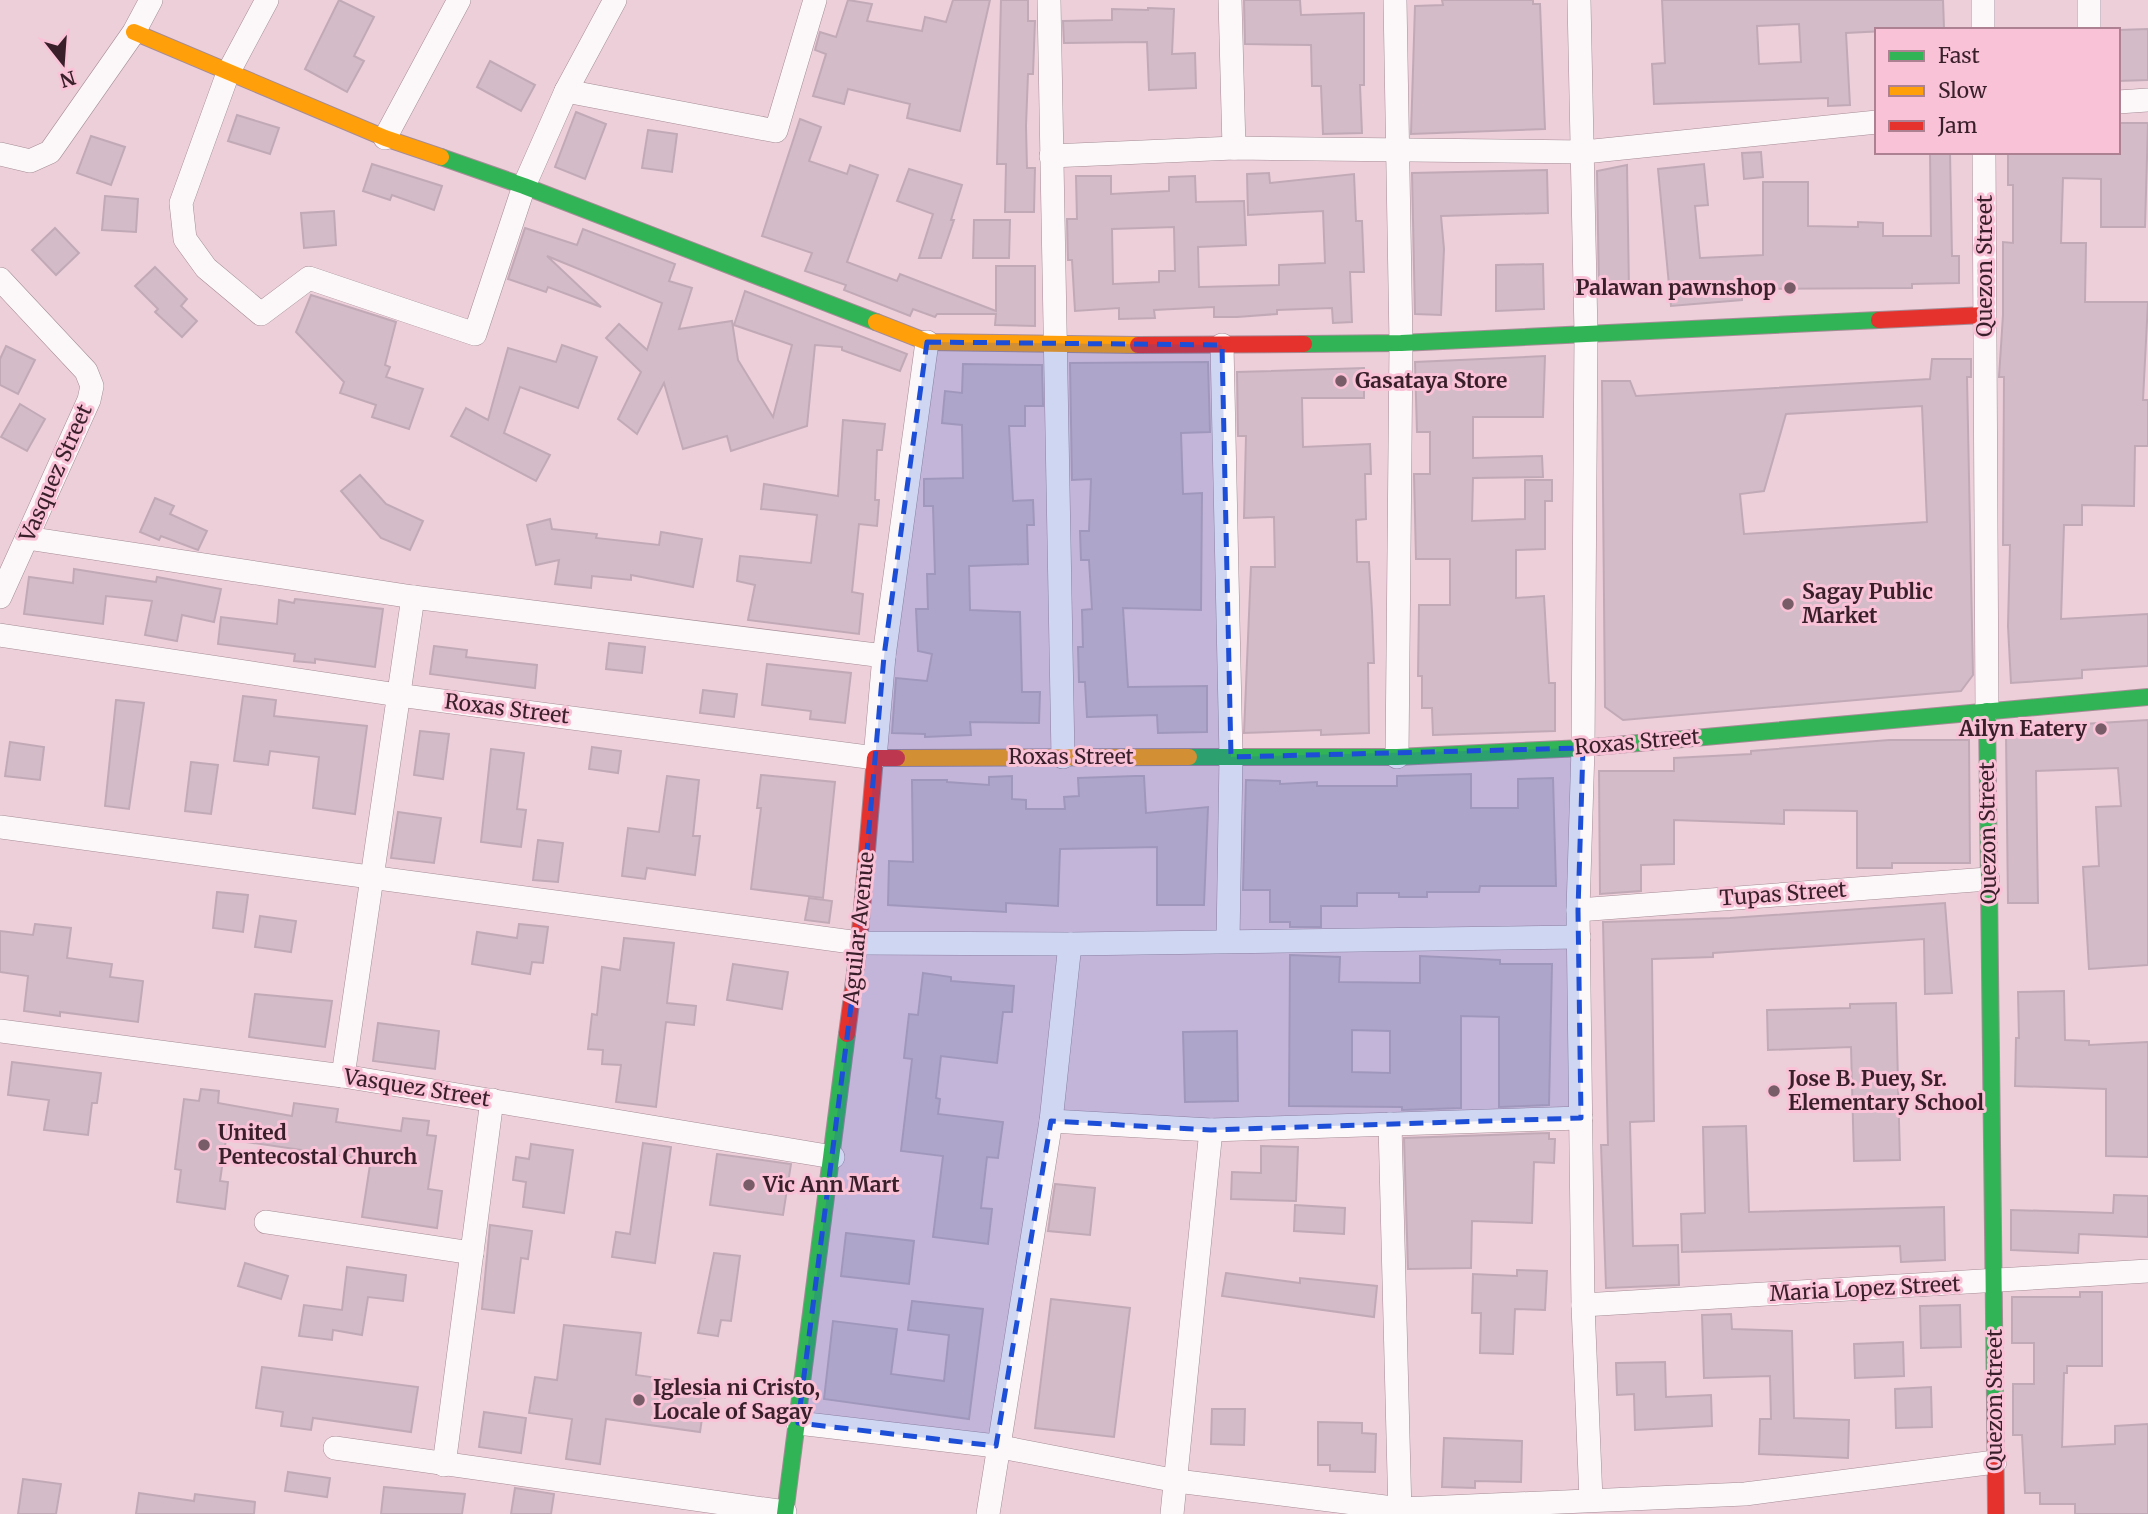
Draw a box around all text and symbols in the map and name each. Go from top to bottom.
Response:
north arrow [28,28,98,98]
legend [1875,28,2120,154]
text: Fast [1938,42,1980,69]
text: N [57,66,79,93]
text: Slow [1938,77,1987,104]
text: Jam [1937,112,1977,139]
street label: Quezon Street [1971,195,1998,337]
place label: Palawan pawnshop [1576,274,1776,301]
marker: Palawan pawnshop [1782,280,1798,296]
place label: Gasataya Store [1355,367,1507,394]
marker: Gasataya Store [1333,373,1349,389]
street label: Vasquez Street [13,400,98,547]
place label: Sagay Public Market [1802,578,1933,629]
marker: Sagay Public Market [1780,596,1796,612]
street label: Roxas Street [443,687,571,730]
place label: Ailyn Eatery [1958,715,2088,742]
marker: Ailyn Eatery [2093,721,2109,737]
street label: Roxas Street [1573,723,1701,760]
street label: Roxas Street [1008,743,1134,770]
street label: Quezon Street [1973,762,2002,904]
street label: Aguilar Avenue [837,850,880,1007]
street label: Tupas Street [1719,876,1847,911]
street label: Vasquez Street [341,1062,492,1112]
place label: Jose B. Puey, Sr. Elementary School [1787,1065,1984,1116]
marker: Jose B. Puey, Sr. Elementary School [1766,1083,1782,1099]
place label: United Pentecostal Church [218,1119,417,1170]
marker: United Pentecostal Church [196,1137,212,1153]
place label: Vic Ann Mart [762,1171,900,1198]
marker: Vic Ann Mart [741,1177,757,1193]
street label: Maria Lopez Street [1769,1270,1961,1307]
street label: Quezon Street [1981,1329,2008,1471]
place label: Iglesia ni Cristo, Locale of Sagay [653,1374,820,1425]
marker: Iglesia ni Cristo, Locale of Sagay [631,1392,647,1408]

